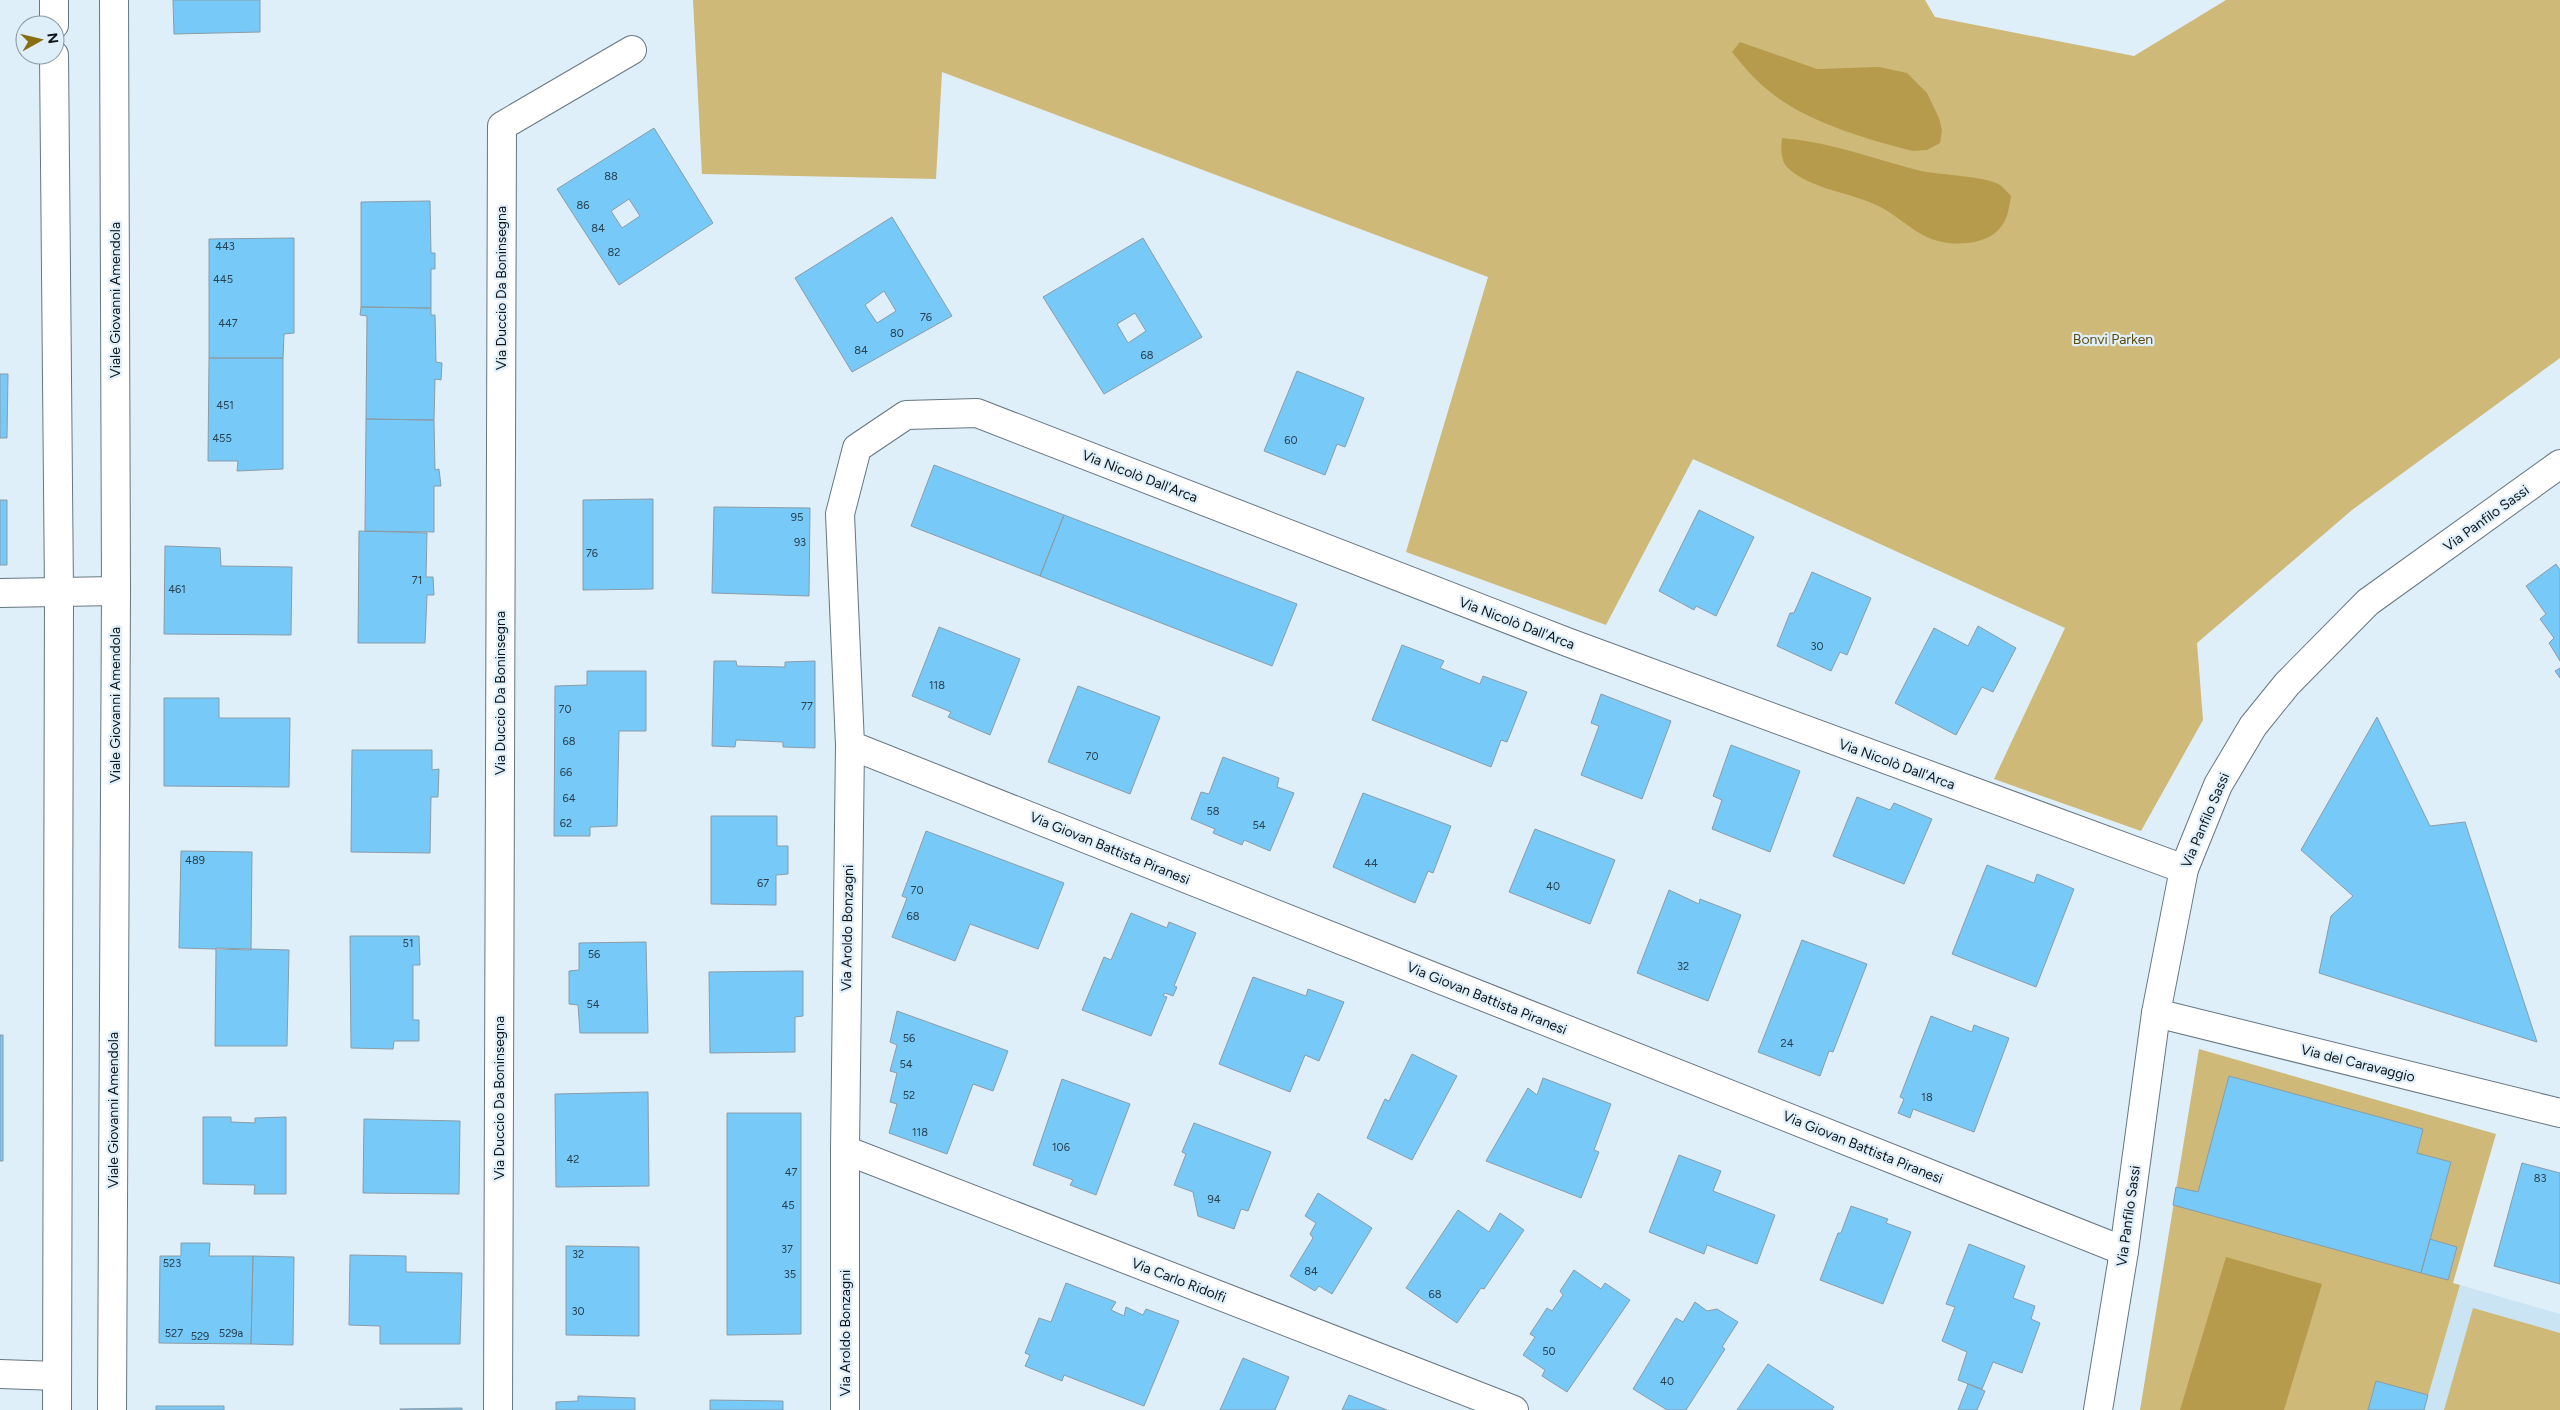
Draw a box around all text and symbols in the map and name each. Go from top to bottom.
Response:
north arrow [15,15,65,65]
text: N [43,32,62,45]
house number: 88 [604,170,618,183]
house number: 86 [577,199,589,212]
street label: Via Duccio Da Boninsegna [493,206,510,370]
street label: Viale Giovanni Amendola [107,222,124,378]
house number: 84 [591,222,605,235]
house number: 443 [215,240,235,253]
house number: 82 [608,246,620,259]
house number: 445 [213,273,233,286]
house number: 76 [920,311,932,324]
house number: 447 [218,317,238,330]
house number: 80 [890,327,904,340]
park label: Bonvi Parken [2073,331,2153,348]
house number: 84 [854,344,868,357]
house number: 68 [1141,349,1154,362]
house number: 451 [216,399,234,412]
house number: 455 [212,432,232,445]
house number: 60 [1284,434,1298,447]
street label: Via Nicolò Dall'Arca [1080,447,1200,506]
street label: Via Panfilo Sassi [2440,482,2532,555]
house number: 95 [791,511,803,524]
house number: 93 [794,536,806,549]
house number: 76 [586,547,598,560]
house number: 71 [412,574,422,587]
house number: 461 [168,583,186,596]
street label: Via Nicolò Dall'Arca [1457,594,1577,653]
street label: Via Duccio Da Boninsegna [492,611,509,775]
street label: Viale Giovanni Amendola [107,627,124,783]
house number: 30 [1810,640,1824,653]
house number: 118 [929,679,945,692]
house number: 77 [801,700,813,713]
house number: 70 [559,703,571,716]
house number: 68 [563,735,576,748]
street label: Via Nicolò Dall'Arca [1836,736,1957,793]
house number: 70 [1086,750,1098,763]
house number: 66 [560,766,572,779]
street label: Via Panfilo Sassi [2178,770,2233,870]
house number: 64 [562,792,576,805]
house number: 58 [1206,805,1220,818]
street label: Via Giovan Battista Piranesi [1027,809,1192,888]
house number: 62 [560,817,572,830]
house number: 54 [1252,819,1266,832]
house number: 489 [185,854,205,867]
house number: 44 [1364,857,1378,870]
street label: Via Aroldo Bonzagni [838,865,857,991]
house number: 67 [757,877,769,890]
house number: 40 [1546,880,1560,893]
house number: 70 [911,884,923,897]
house number: 68 [907,910,920,923]
house number: 51 [403,937,413,950]
house number: 56 [588,948,600,961]
street label: Via Giovan Battista Piranesi [1404,959,1569,1038]
house number: 32 [1677,960,1689,973]
house number: 54 [586,998,600,1011]
street label: Via Duccio Da Boninsegna [491,1016,508,1180]
street label: Viale Giovanni Amendola [105,1032,122,1188]
house number: 56 [903,1032,915,1045]
house number: 24 [1781,1037,1794,1050]
street label: Via del Caravaggio [2299,1041,2417,1086]
house number: 54 [899,1058,913,1071]
house number: 52 [903,1089,915,1102]
house number: 18 [1921,1091,1933,1104]
street label: Via Giovan Battista Piranesi [1780,1108,1945,1187]
house number: 118 [912,1126,928,1139]
house number: 106 [1052,1141,1070,1154]
house number: 42 [567,1153,579,1166]
street label: Via Panfilo Sassi [2113,1165,2144,1268]
house number: 47 [785,1166,797,1179]
house number: 83 [2534,1172,2546,1185]
house number: 94 [1207,1193,1221,1206]
house number: 45 [781,1199,795,1212]
house number: 37 [781,1243,793,1256]
house number: 32 [572,1248,584,1261]
street label: Via Carlo Ridolfi [1129,1255,1229,1306]
house number: 523 [163,1257,181,1270]
house number: 84 [1304,1265,1318,1278]
house number: 35 [784,1268,796,1281]
street label: Via Aroldo Bonzagni [837,1270,854,1396]
house number: 68 [1429,1288,1442,1301]
house number: 30 [571,1305,585,1318]
house number: 527 [165,1327,183,1340]
house number: 529a [219,1327,243,1340]
house number: 529 [191,1330,209,1343]
house number: 50 [1542,1345,1556,1358]
house number: 40 [1660,1375,1674,1388]

